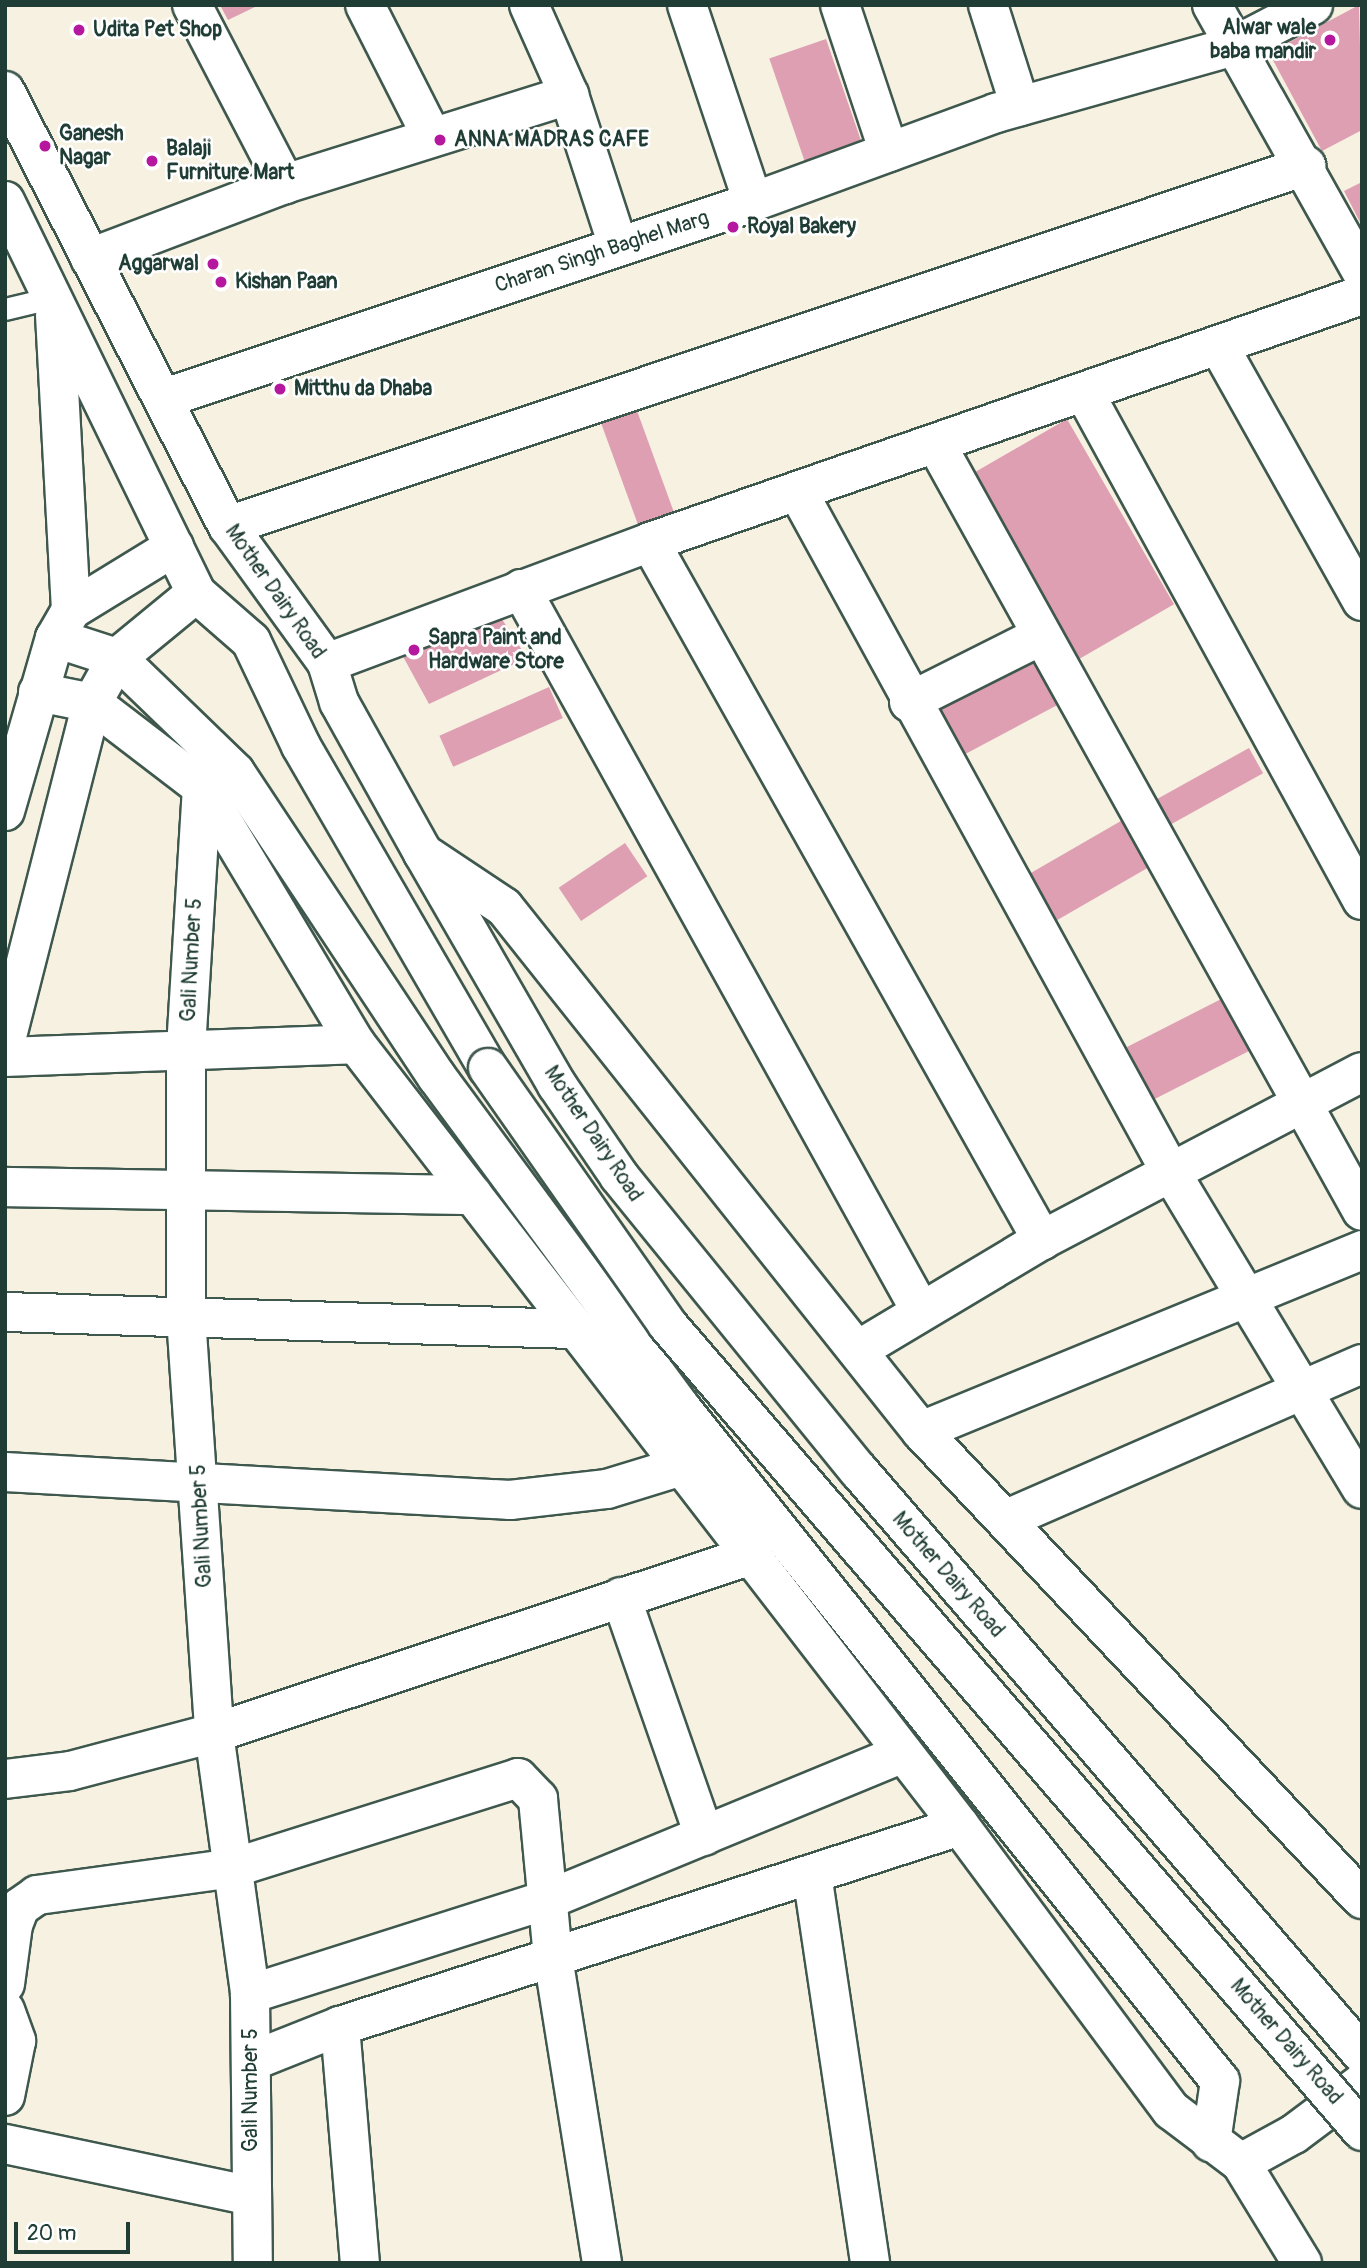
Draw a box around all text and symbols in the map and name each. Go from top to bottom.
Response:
place label: Alwar wale baba mandir [1210,15,1316,65]
place label: Udita Pet Shop [93,17,222,43]
marker: Udita Pet Shop [71,22,87,38]
marker: Alwar wale baba mandir [1322,32,1338,48]
place label: Ganesh Nagar [59,121,124,171]
place label: ANNA MADRAS CAFE [454,127,649,153]
marker: ANNA MADRAS CAFE [432,132,448,148]
place label: Balaji Furniture Mart [166,136,294,186]
marker: Ganesh Nagar [37,138,53,154]
marker: Balaji Furniture Mart [144,153,160,169]
street label: Charan Singh Baghel Marg [492,205,712,299]
place label: Royal Bakery [747,214,856,240]
marker: Royal Bakery [725,219,741,235]
place label: Aggarwal [118,251,199,277]
marker: Aggarwal [205,256,221,272]
place label: Kishan Paan [235,269,338,295]
marker: Kishan Paan [213,274,229,290]
place label: Mitthu da Dhaba [294,376,432,402]
marker: Mitthu da Dhaba [272,381,288,397]
street label: Mother Dairy Road [219,520,331,664]
place label: Sapra Paint and Hardware Store [428,625,564,675]
marker: Sapra Paint and Hardware Store [406,642,422,658]
street label: Gali Number 5 [176,897,208,1023]
street label: Mother Dairy Road [538,1061,648,1207]
street label: Gali Number 5 [186,1463,218,1589]
street label: Mother Dairy Road [887,1507,1009,1643]
street label: Mother Dairy Road [1225,1974,1347,2110]
street label: Gali Number 5 [238,2028,264,2152]
scale bar [18,2208,133,2252]
text: 20 m [27,2220,76,2247]

